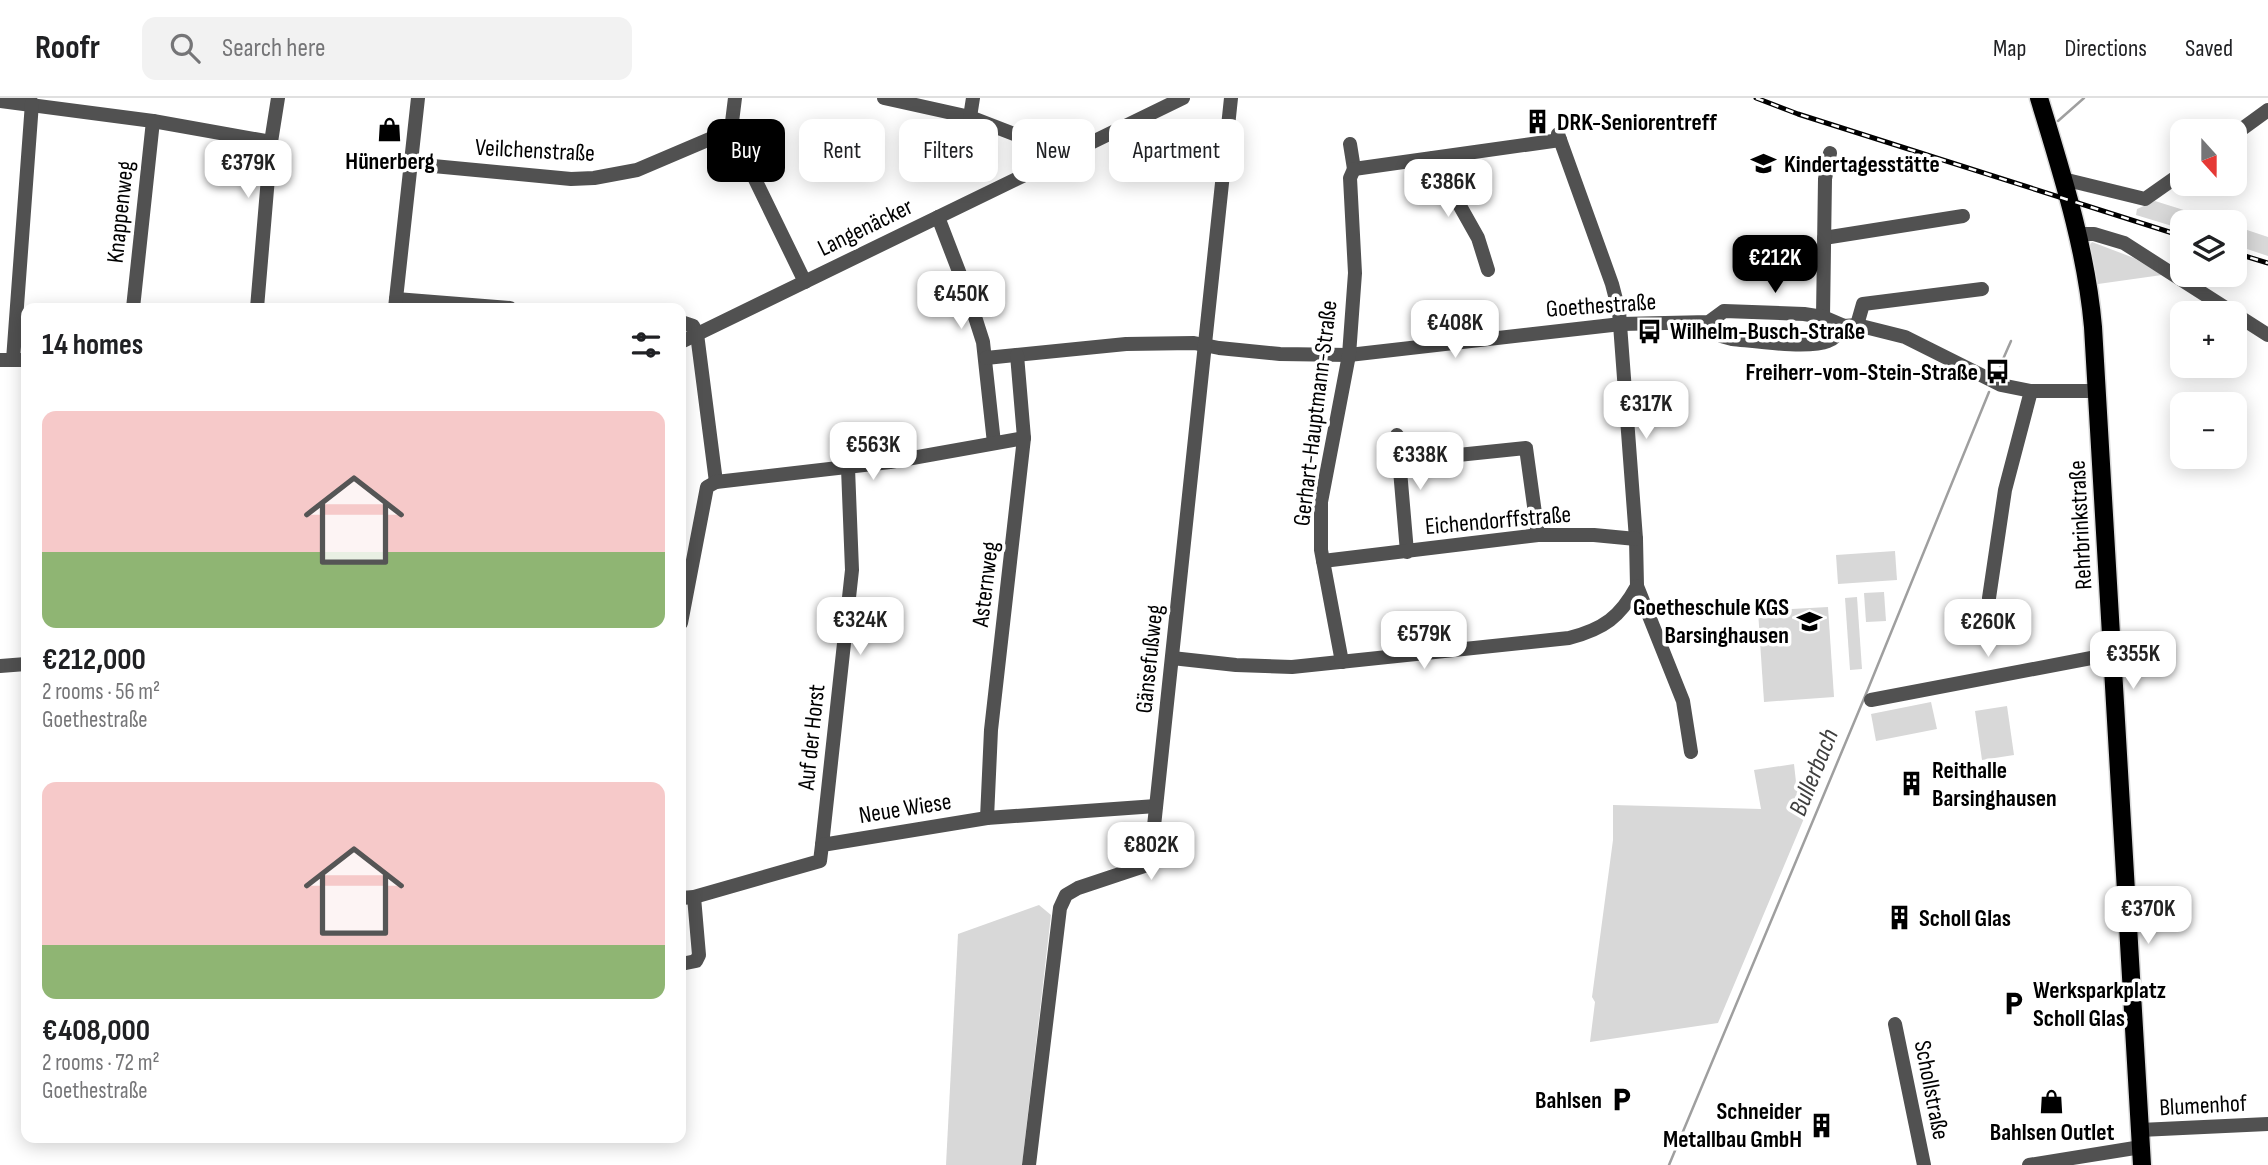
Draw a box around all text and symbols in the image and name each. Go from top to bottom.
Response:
search box [142,17,632,80]
text: Roofr [35,28,100,68]
icon: search [166,29,204,67]
text: Search here [222,33,325,64]
text: Map [1993,34,2026,63]
text: Directions [2064,34,2147,63]
text: Saved [2185,34,2233,63]
building icon: DRK-Seniorentreff [1523,108,1551,136]
place label: DRK-Seniorentreff [1557,108,1718,137]
shop icon: Hünerberg [376,116,404,144]
chip: Buy [707,119,785,182]
chip: Rent [799,119,885,182]
chip: Filters [899,119,998,182]
chip: New [1012,119,1095,182]
chip: Apartment [1109,119,1244,182]
north arrow [2170,119,2247,196]
map controls [2170,119,2247,469]
street label: Veilchenstraße [474,133,596,168]
pin: €379K [199,140,297,200]
place label: Hünerberg [345,147,435,176]
text: €379K [221,149,275,177]
school or university icon: Kindertagesstätte [1750,150,1778,178]
place label: Kindertagesstätte [1784,150,1940,179]
pin: €386K [1399,159,1497,219]
street label: Knappenweg [101,160,140,265]
text: €386K [1420,168,1476,196]
street label: Langenäcker [813,192,917,263]
button: layers [2170,210,2247,287]
pin: €212K [1726,236,1824,295]
text: €212K [1749,244,1801,272]
pin: €450K [912,272,1010,331]
text: €450K [933,280,989,308]
street label: Goethestraße [1545,287,1657,324]
street label: Gerhart-Hauptmann-Straße [1287,299,1344,527]
pin: €408K [1406,300,1504,360]
button: + [2170,301,2247,378]
text: €408K [1427,309,1483,337]
bus stop icon: Wilhelm-Busch-Straße [1636,317,1664,345]
place label: Wilhelm-Busch-Straße [1670,317,1865,346]
icon: filters [627,326,665,364]
text: 14 homes [42,327,143,363]
place label: Freiherr-vom-Stein-Straße [1746,358,1978,387]
bus stop icon: Freiherr-vom-Stein-Straße [1984,358,2012,386]
pin: €317K [1597,382,1695,441]
text: €317K [1620,390,1672,418]
button: − [2170,392,2247,469]
pin: €563K [824,422,922,482]
text: €563K [846,431,900,459]
pin: €338K [1371,432,1469,492]
text: €338K [1393,441,1448,469]
icon: home [291,457,417,583]
street label: Rehrbrinkstraße [2063,460,2098,590]
street label: Eichendorffstraße [1424,500,1572,541]
street label: Asternweg [966,540,1005,629]
place label: Goetheschule KGS Barsinghausen [1633,593,1789,650]
pin: €324K [811,598,909,657]
pin: €260K [1939,600,2037,659]
street label: Gänsefußweg [1129,603,1170,715]
text: €324K [833,606,887,634]
school or university icon: Goetheschule KGS Barsinghausen [1795,607,1823,635]
text: €260K [1960,608,2016,636]
pin: €579K [1375,612,1473,671]
text: €579K [1397,620,1451,648]
pin: €355K [2084,632,2182,691]
text: €355K [2106,640,2160,668]
text: €212,000 [42,642,146,678]
text: 2 rooms · 56 m² [42,678,160,706]
street label: Auf der Horst [791,683,831,792]
text: Goethestraße [42,706,148,734]
water label: Bullerbach [1783,724,1846,821]
place label: Reithalle Barsinghausen [1932,756,2057,813]
building icon: Reithalle Barsinghausen [1898,770,1926,798]
street label: Neue Wiese [857,787,953,830]
pin: €802K [1102,822,1200,882]
icon: home [291,828,417,954]
text: €802K [1124,831,1178,859]
pin: €370K [2099,886,2197,946]
text: €370K [2121,895,2175,923]
building icon: Scholl Glas [1885,904,1913,932]
place label: Scholl Glas [1919,904,2011,933]
place label: Werksparkplatz Scholl Glas [2033,976,2166,1033]
parking icon: Werksparkplatz Scholl Glas [1999,990,2027,1018]
text: €408,000 [42,1013,150,1049]
street label: Schollstraße [1908,1038,1955,1142]
text: 2 rooms · 72 m² [42,1049,160,1077]
text: Goethestraße [42,1077,148,1105]
place label: Bahlsen [1535,1086,1602,1115]
parking icon: Bahlsen [1608,1086,1636,1114]
shop icon: Bahlsen Outlet [2038,1087,2066,1115]
street label: Blumenhof [2159,1089,2249,1122]
place label: Schneider Metallbau GmbH [1663,1097,1803,1154]
building icon: Schneider Metallbau GmbH [1808,1111,1836,1139]
place label: Bahlsen Outlet [1990,1118,2114,1147]

